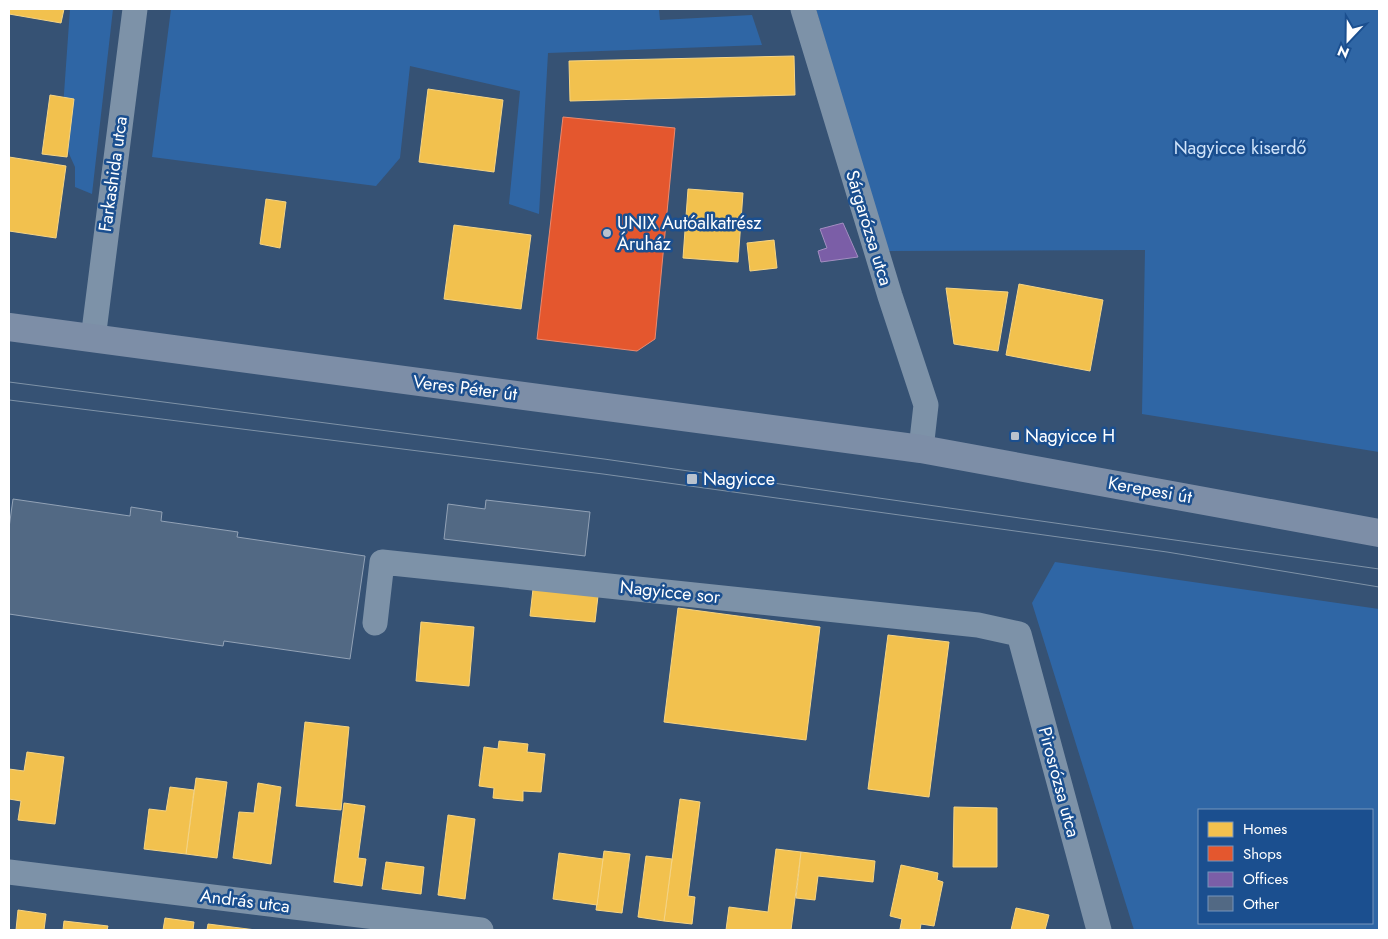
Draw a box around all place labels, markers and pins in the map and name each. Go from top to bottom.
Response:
place label: UNIX Autóalkatrész Áruház [617,210,762,257]
marker: UNIX Autóalkatrész Áruház [601,227,613,239]
place label: Nagyicce H [1025,423,1115,449]
marker: Nagyicce H [1009,430,1021,442]
place label: Nagyicce [703,466,775,492]
marker: Nagyicce [685,472,699,486]

